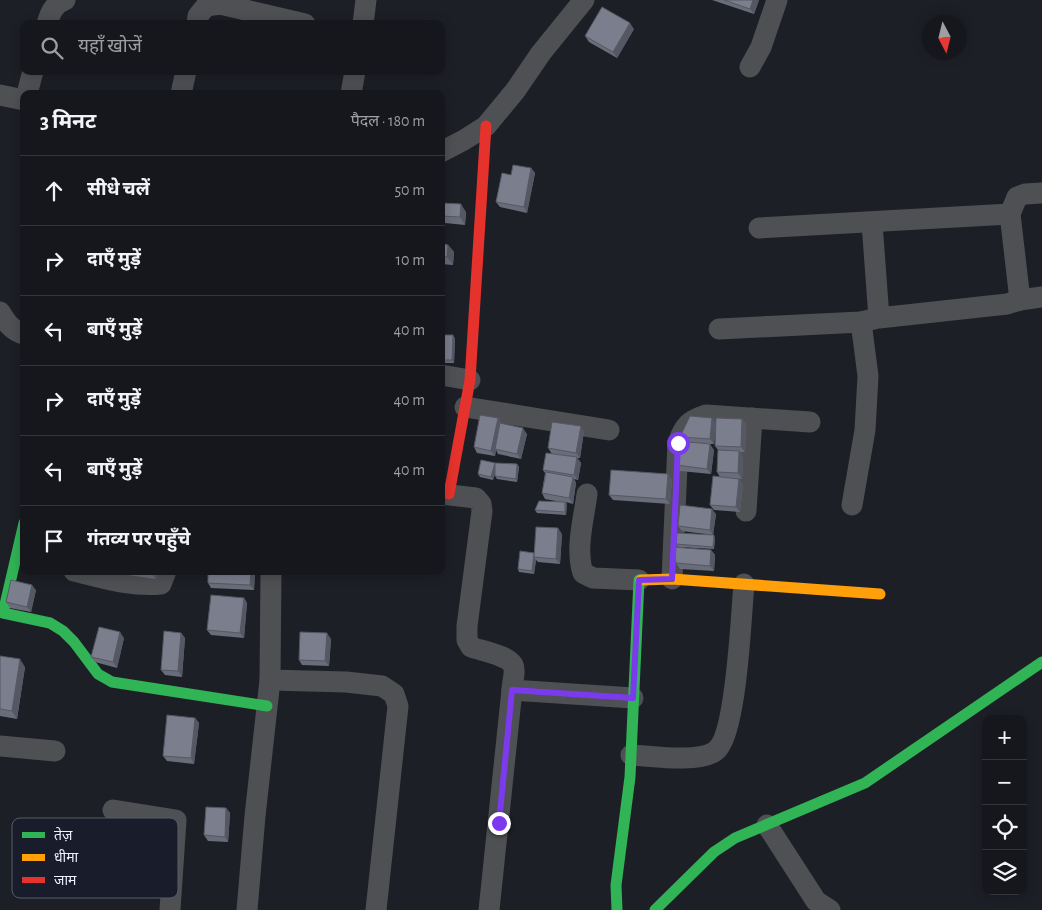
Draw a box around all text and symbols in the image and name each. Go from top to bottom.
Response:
north arrow [922,15,967,60]
search box [20,20,445,75]
icon: search [38,34,66,62]
text: यहाँ खोजें [78,37,142,56]
text: 3 मिनट [40,111,96,132]
text: पैदल · 180 m [351,113,425,129]
icon: ahead [40,177,68,205]
text: सीधे चलें [87,180,150,199]
text: 50 m [394,182,425,198]
icon: right [40,247,68,275]
text: दाएँ मुड़ें [87,250,141,269]
text: 10 m [396,252,425,268]
icon: left [40,317,68,345]
text: बाएँ मुड़ें [87,320,142,339]
text: 40 m [393,322,425,338]
icon: right [40,387,68,415]
text: दाएँ मुड़ें [87,390,141,409]
text: 40 m [393,392,425,408]
route start [667,432,690,455]
icon: left [40,457,68,485]
text: बाएँ मुड़ें [87,460,142,479]
text: 40 m [393,462,425,478]
icon: arrive [40,527,68,555]
text: गंतव्य पर पहुँचे [87,530,190,549]
map controls [982,715,1027,895]
button: + [982,715,1027,760]
button: − [982,760,1027,805]
button: locate [982,805,1027,850]
route end [488,812,511,835]
legend [12,818,178,898]
text: तेज़ [54,826,73,843]
text: धीमा [54,849,79,865]
button: layers [982,850,1027,895]
text: जाम [54,874,77,888]

